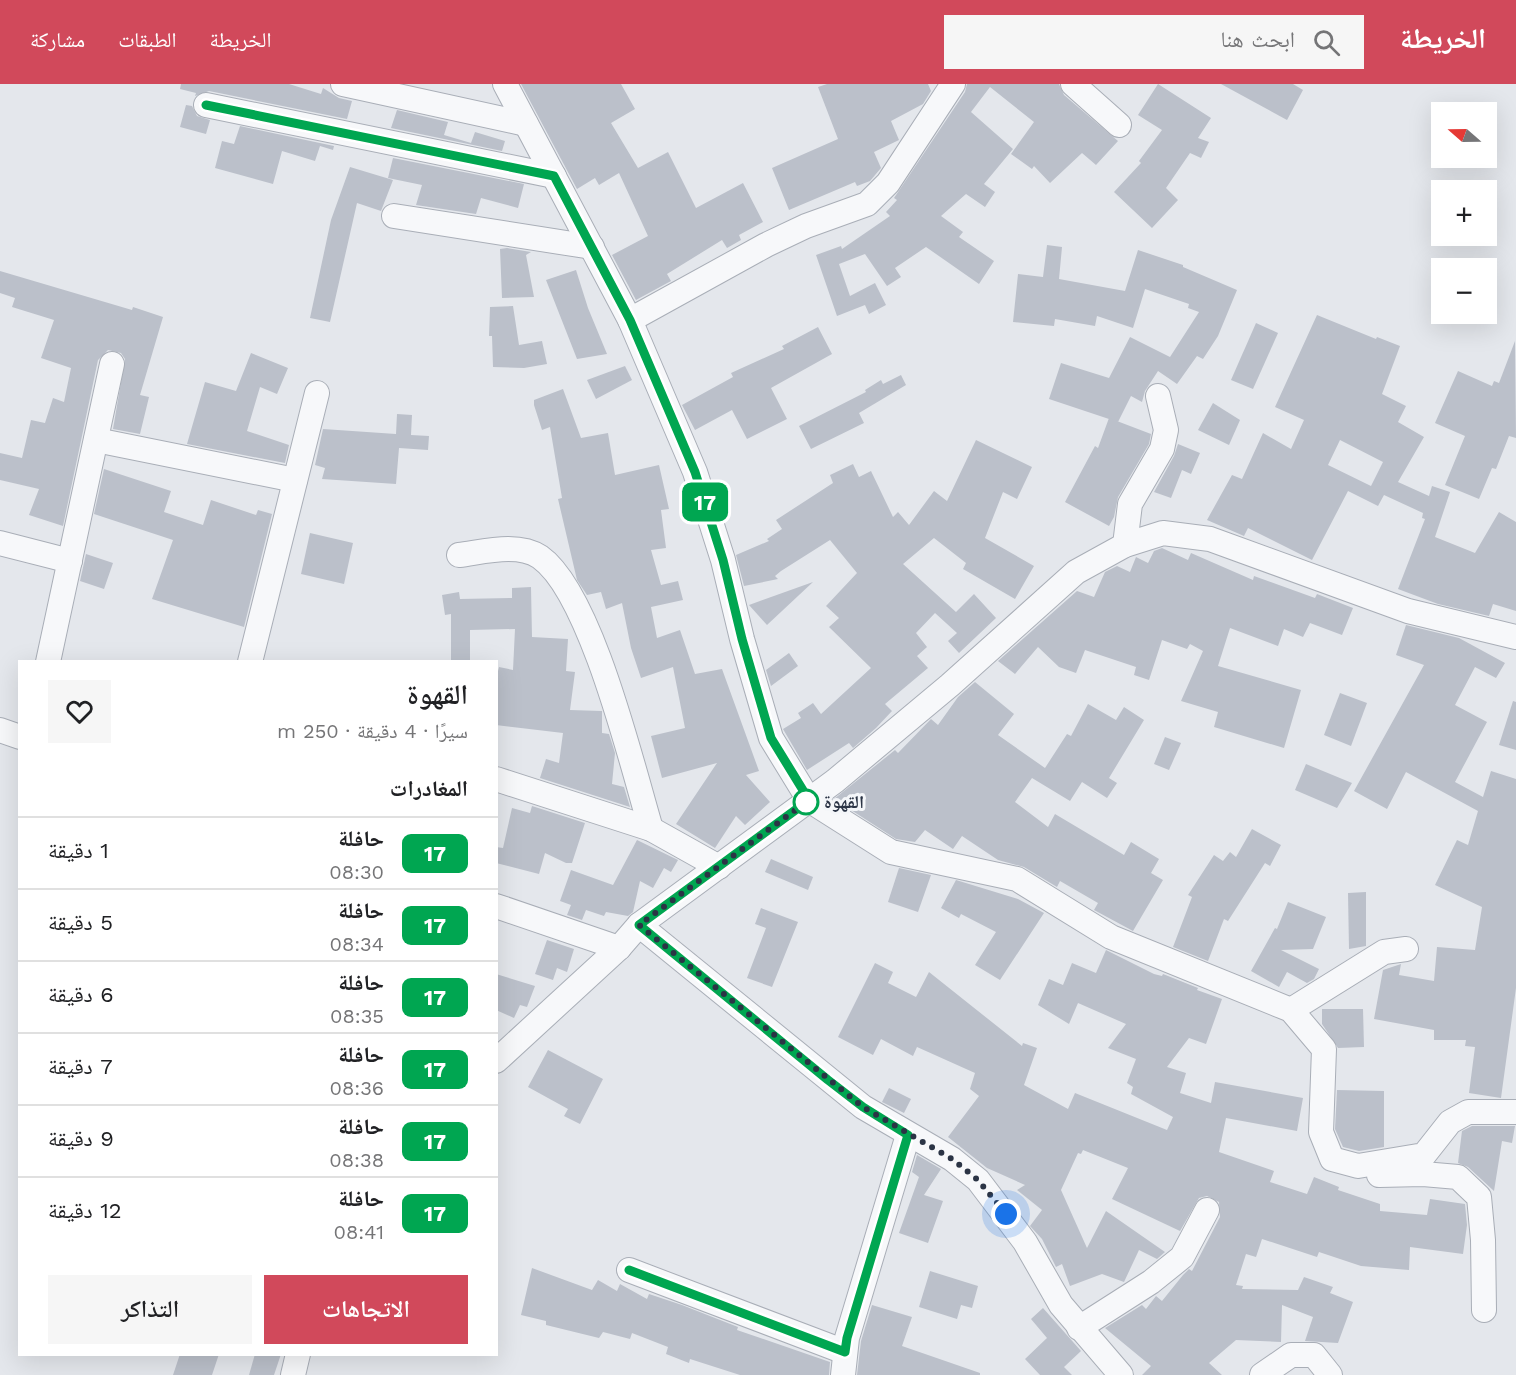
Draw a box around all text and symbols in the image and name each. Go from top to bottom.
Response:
search box [944,15,1364,69]
text: الخريطة [1400,22,1486,55]
icon: search [1310,26,1343,59]
text: مشاركة [30,27,85,52]
text: الطبقات [118,27,177,52]
text: الخريطة [210,27,271,52]
text: ابحث هنا [1221,27,1295,52]
north arrow [1431,102,1497,168]
map controls [1431,102,1497,324]
button: + [1431,180,1497,246]
button: − [1431,258,1497,324]
line badge: 17 [678,482,732,522]
text: 17 [694,490,716,515]
text: القهوة [407,678,468,711]
button: heart [48,680,111,743]
text: سيرًا · 4 دقيقة · 250 m [277,719,468,743]
text: المغادرات [390,776,468,801]
marker: القهوة [793,789,819,815]
place label: القهوة [824,791,864,812]
text: حافلة [338,826,384,851]
text: 1 دقيقة [48,838,109,863]
text: 17 [424,841,446,866]
text: 08:30 [329,860,384,884]
text: حافلة [338,898,384,923]
text: 5 دقيقة [48,910,113,935]
text: 17 [424,913,446,938]
text: 08:34 [329,932,384,956]
text: حافلة [338,970,384,995]
text: 6 دقيقة [48,982,114,1007]
text: 17 [424,985,446,1010]
text: 08:35 [330,1004,384,1028]
text: حافلة [338,1042,384,1067]
text: 7 دقيقة [48,1054,113,1079]
text: 17 [424,1057,446,1082]
text: 08:36 [330,1076,384,1100]
text: حافلة [338,1114,384,1139]
text: 9 دقيقة [48,1126,114,1151]
text: 17 [424,1129,446,1154]
text: 08:38 [329,1148,384,1172]
text: حافلة [338,1186,384,1211]
text: 12 دقيقة [48,1198,122,1223]
your location [991,1199,1021,1229]
text: 17 [424,1201,446,1226]
text: 08:41 [334,1220,384,1244]
button: التذاكر [48,1275,252,1344]
button: الاتجاهات [264,1275,468,1344]

